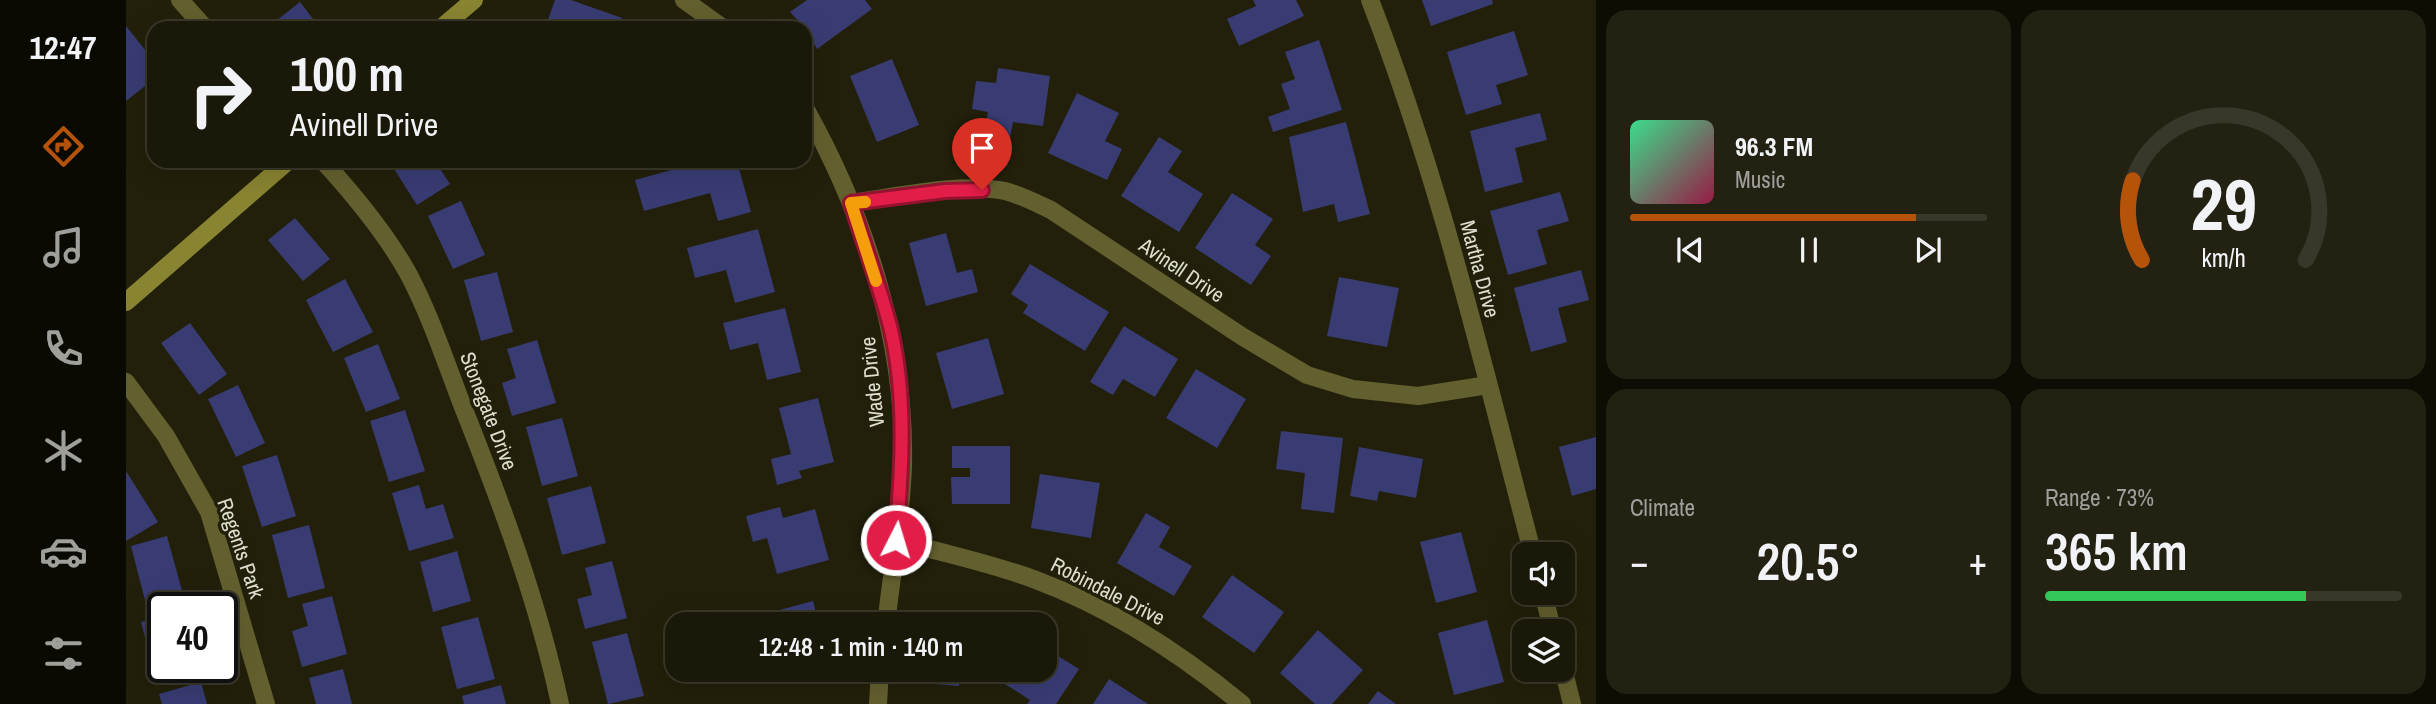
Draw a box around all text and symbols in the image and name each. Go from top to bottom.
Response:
text: 12:47 [29,26,97,69]
text: 100 m [290,40,404,106]
icon: right [175,49,266,140]
text: Avinell Drive [290,103,438,146]
pin [952,118,1012,190]
icon: directions [39,122,88,171]
icon: arrive [963,129,1001,167]
text: 96.3 FM [1735,129,1813,164]
text: 29 [2190,156,2257,254]
text: Music [1735,164,1785,195]
street label: Martha Drive [1453,217,1507,321]
icon: music [39,223,88,272]
street label: Avinell Drive [1133,230,1230,309]
icon: previous [1671,231,1709,269]
icon: pause [1790,231,1828,269]
icon: next [1909,231,1947,269]
text: km/h [2201,241,2246,275]
icon: phone [39,324,88,373]
street label: Wade Drive [853,336,891,428]
street label: Stonegate Drive [453,348,525,474]
icon: climate [39,426,88,475]
text: Range · 73% [2045,482,2154,513]
text: Climate [1630,492,1695,523]
street label: Regents Park [210,494,272,602]
position arrow [859,503,933,577]
text: 365 km [2045,516,2188,586]
text: 20.5° [1757,526,1860,596]
icon: car [39,527,88,576]
text: − [1630,536,1648,587]
text: + [1969,536,1987,587]
map controls [1512,542,1575,682]
button: sound [1512,542,1575,605]
street label: Robindale Drive [1046,550,1170,632]
speed limit sign: 40 [147,592,238,683]
button: layers [1512,619,1575,682]
icon: filters [39,629,88,678]
text: 12:48 · 1 min · 140 m [759,629,963,664]

